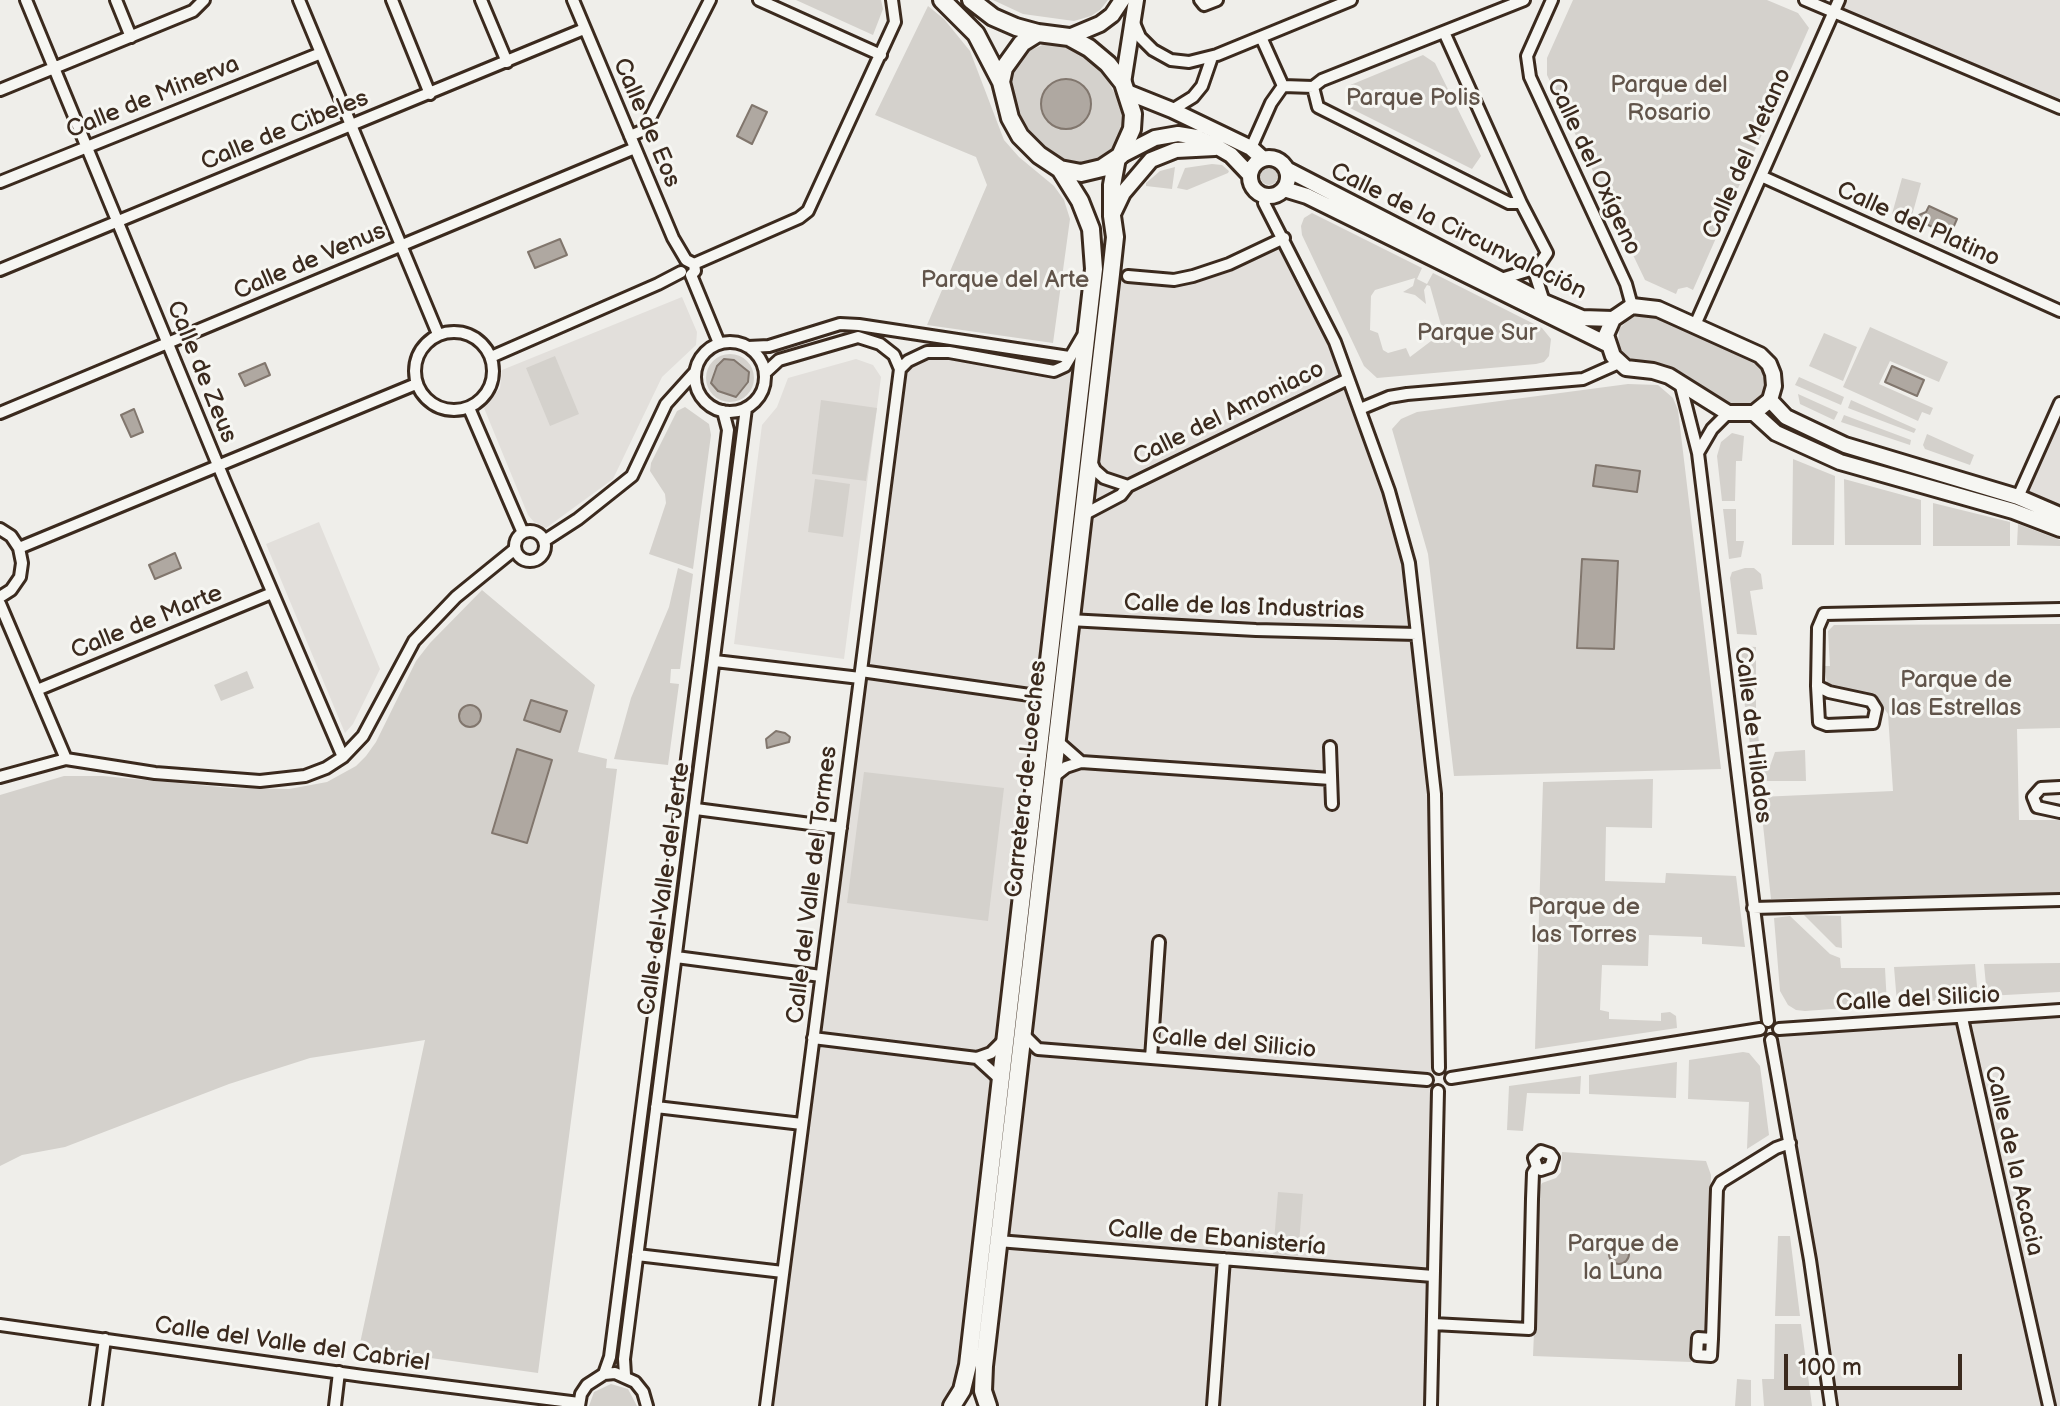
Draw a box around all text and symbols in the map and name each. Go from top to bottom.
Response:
street label: Calle de Minerva [62,50,244,146]
street label: Calle de Eos [606,54,686,192]
street label: Calle del Metano [1697,64,1799,244]
park label: Parque del Rosario [1610,72,1728,128]
street label: Calle del Oxígeno [1539,74,1647,260]
street label: Calle de Cibeles [197,84,373,178]
park label: Parque Polis [1346,85,1480,113]
street label: Calle de la Circunvalación [1325,157,1591,307]
street label: Calle del Platino [1832,176,2004,274]
street label: Calle de Venus [230,217,390,307]
park label: Parque del Arte [921,267,1089,295]
street label: Calle de Zeus [159,297,243,447]
park label: Parque Sur [1417,320,1537,348]
street label: Calle del Amoniaco [1129,355,1329,473]
street label: Calle de Marte [67,580,227,666]
street label: Calle de las Industrias [1123,589,1365,627]
street label: Calle de Hilados [1727,645,1777,825]
street label: Carretera de Loeches [1000,659,1054,899]
park label: Parque de las Estrellas [1891,667,2021,723]
street label: Calle del Valle del Tormes [782,745,844,1025]
street label: Calle del Valle del Jerte [633,761,697,1017]
park label: Parque de las Torres [1528,894,1640,950]
street label: Calle del Silicio [1835,981,2001,1019]
street label: Calle del Silicio [1151,1022,1317,1066]
street label: Calle de la Acacia [1977,1063,2049,1259]
street label: Calle de Ebanistería [1107,1215,1327,1263]
park label: Parque de la Luna [1567,1231,1679,1287]
street label: Calle del Valle del Cabriel [153,1311,431,1379]
scale bar [1788,1338,1966,1388]
text: 100 m [1798,1353,1862,1382]

